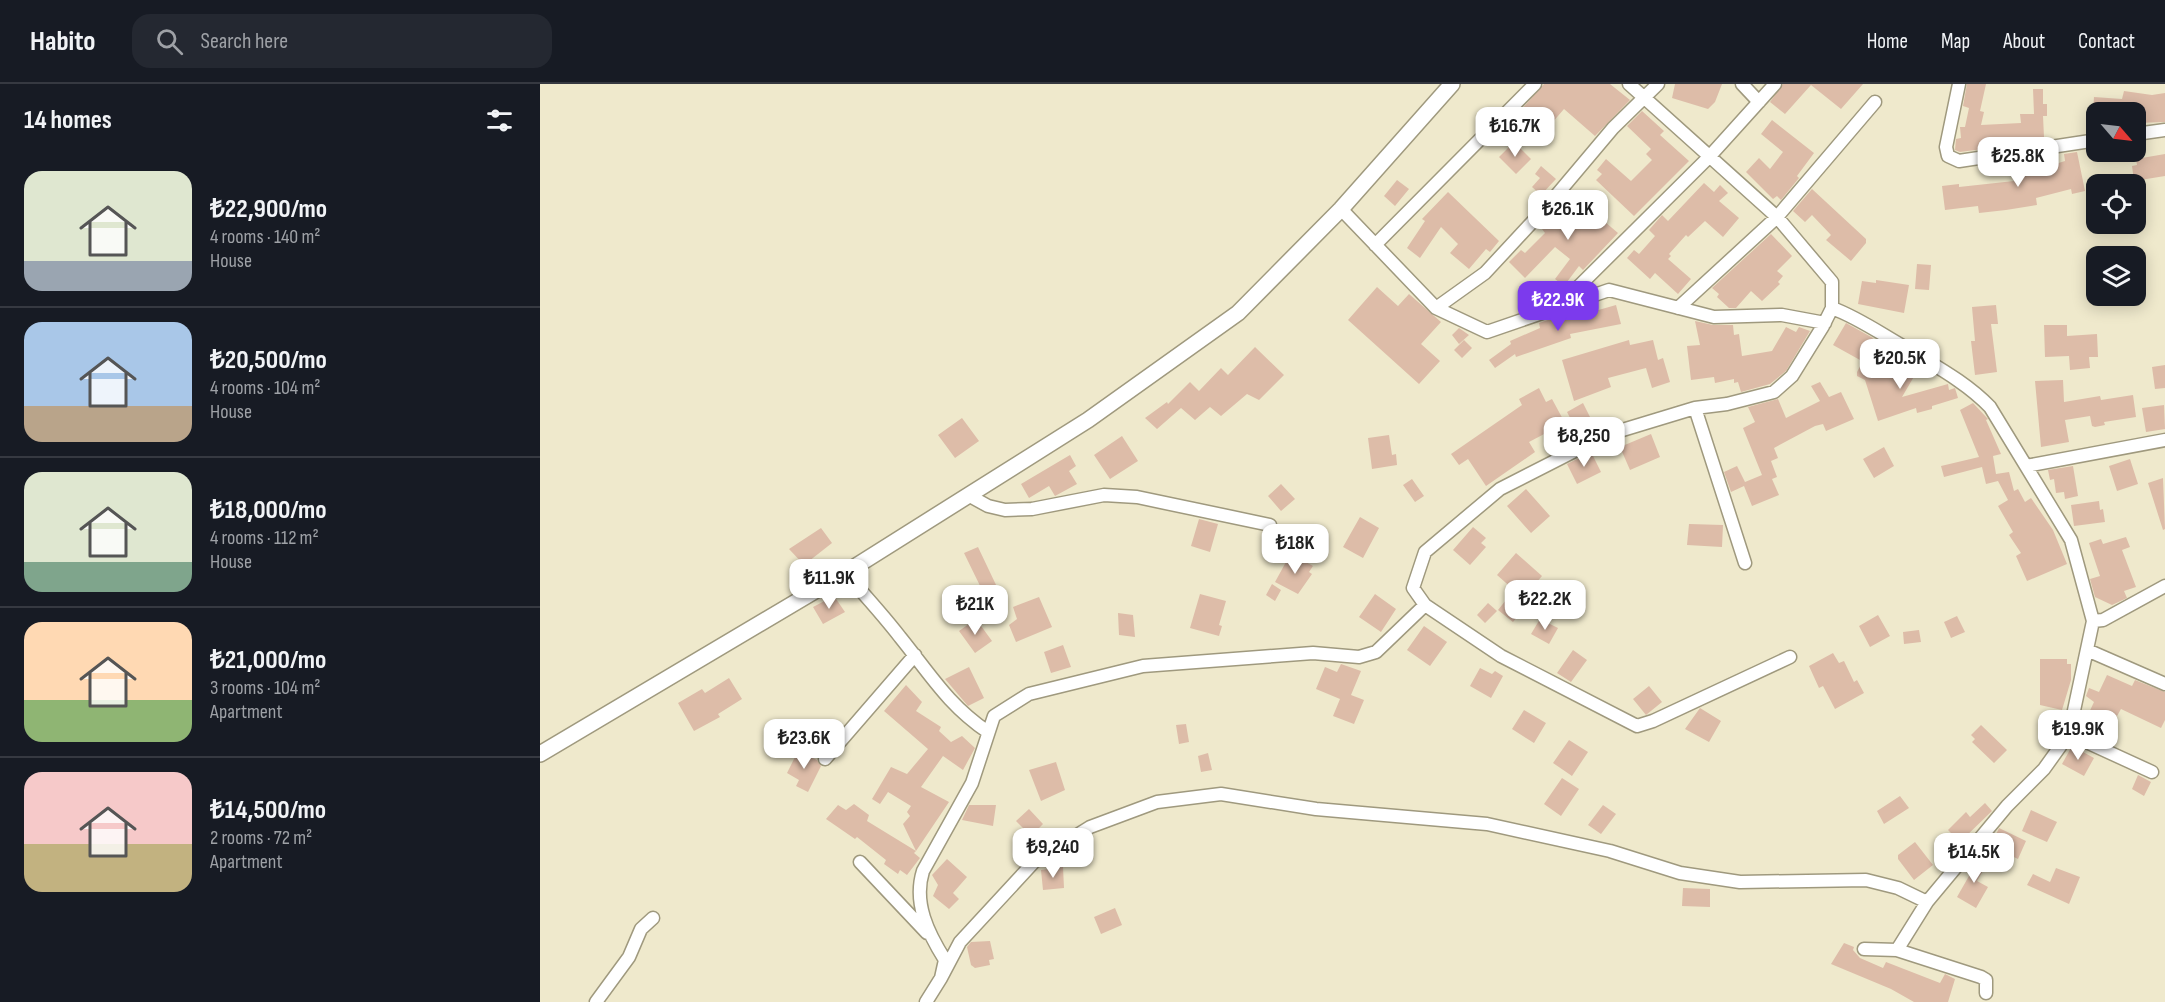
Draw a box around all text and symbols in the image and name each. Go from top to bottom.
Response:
search box [132,14,552,68]
text: Habito [30,25,96,58]
icon: search [153,25,186,58]
text: Search here [201,28,288,55]
text: Home [1867,29,1908,54]
text: Map [1941,29,1970,54]
text: About [2003,29,2045,54]
text: Contact [2078,29,2135,54]
north arrow [2086,102,2146,162]
map controls [2086,102,2146,306]
icon: filters [483,104,516,137]
text: 14 homes [24,105,112,136]
pin: ₺16.7K [1466,107,1564,158]
text: ₺16.7K [1490,114,1540,138]
pin: ₺25.8K [1969,137,2067,188]
text: ₺25.8K [1992,144,2044,168]
button: locate [2086,174,2146,234]
pin: ₺26.1K [1519,190,1617,241]
text: ₺22,900/mo [210,194,327,225]
icon: home [72,195,144,267]
text: ₺26.1K [1542,197,1594,221]
text: 4 rooms · 140 m² [210,225,320,249]
button: layers [2086,246,2146,306]
text: House [210,249,252,273]
pin: ₺22.9K [1509,281,1607,332]
text: ₺22.9K [1532,288,1584,312]
pin: ₺20.5K [1851,339,1949,390]
text: ₺20,500/mo [210,345,327,376]
icon: home [72,346,144,418]
text: ₺20.5K [1874,346,1926,370]
text: 4 rooms · 104 m² [210,376,320,400]
text: House [210,400,252,424]
pin: ₺8,250 [1535,417,1633,468]
text: ₺8,250 [1558,424,1610,448]
text: ₺18,000/mo [210,495,327,526]
icon: home [72,496,144,568]
pin: ₺18K [1259,524,1331,575]
text: 4 rooms · 112 m² [210,526,319,550]
text: ₺18K [1276,531,1314,555]
text: House [210,550,252,574]
pin: ₺11.9K [780,559,878,610]
text: ₺11.9K [803,566,855,590]
pin: ₺22.2K [1496,580,1594,631]
pin: ₺21K [939,585,1011,636]
text: ₺22.2K [1519,587,1571,611]
text: ₺21K [956,592,994,616]
text: ₺21,000/mo [210,645,326,676]
icon: home [72,646,144,718]
text: 3 rooms · 104 m² [210,676,320,700]
text: Apartment [210,700,283,724]
pin: ₺19.9K [2029,710,2127,761]
text: ₺19.9K [2052,717,2104,741]
pin: ₺23.6K [755,719,853,770]
text: ₺23.6K [778,726,830,750]
text: ₺14,500/mo [210,795,326,826]
icon: home [72,796,144,868]
text: 2 rooms · 72 m² [210,826,312,850]
pin: ₺9,240 [1004,828,1102,879]
pin: ₺14.5K [1925,833,2023,884]
text: ₺9,240 [1027,835,1079,859]
text: ₺14.5K [1948,840,2000,864]
text: Apartment [210,850,283,874]

